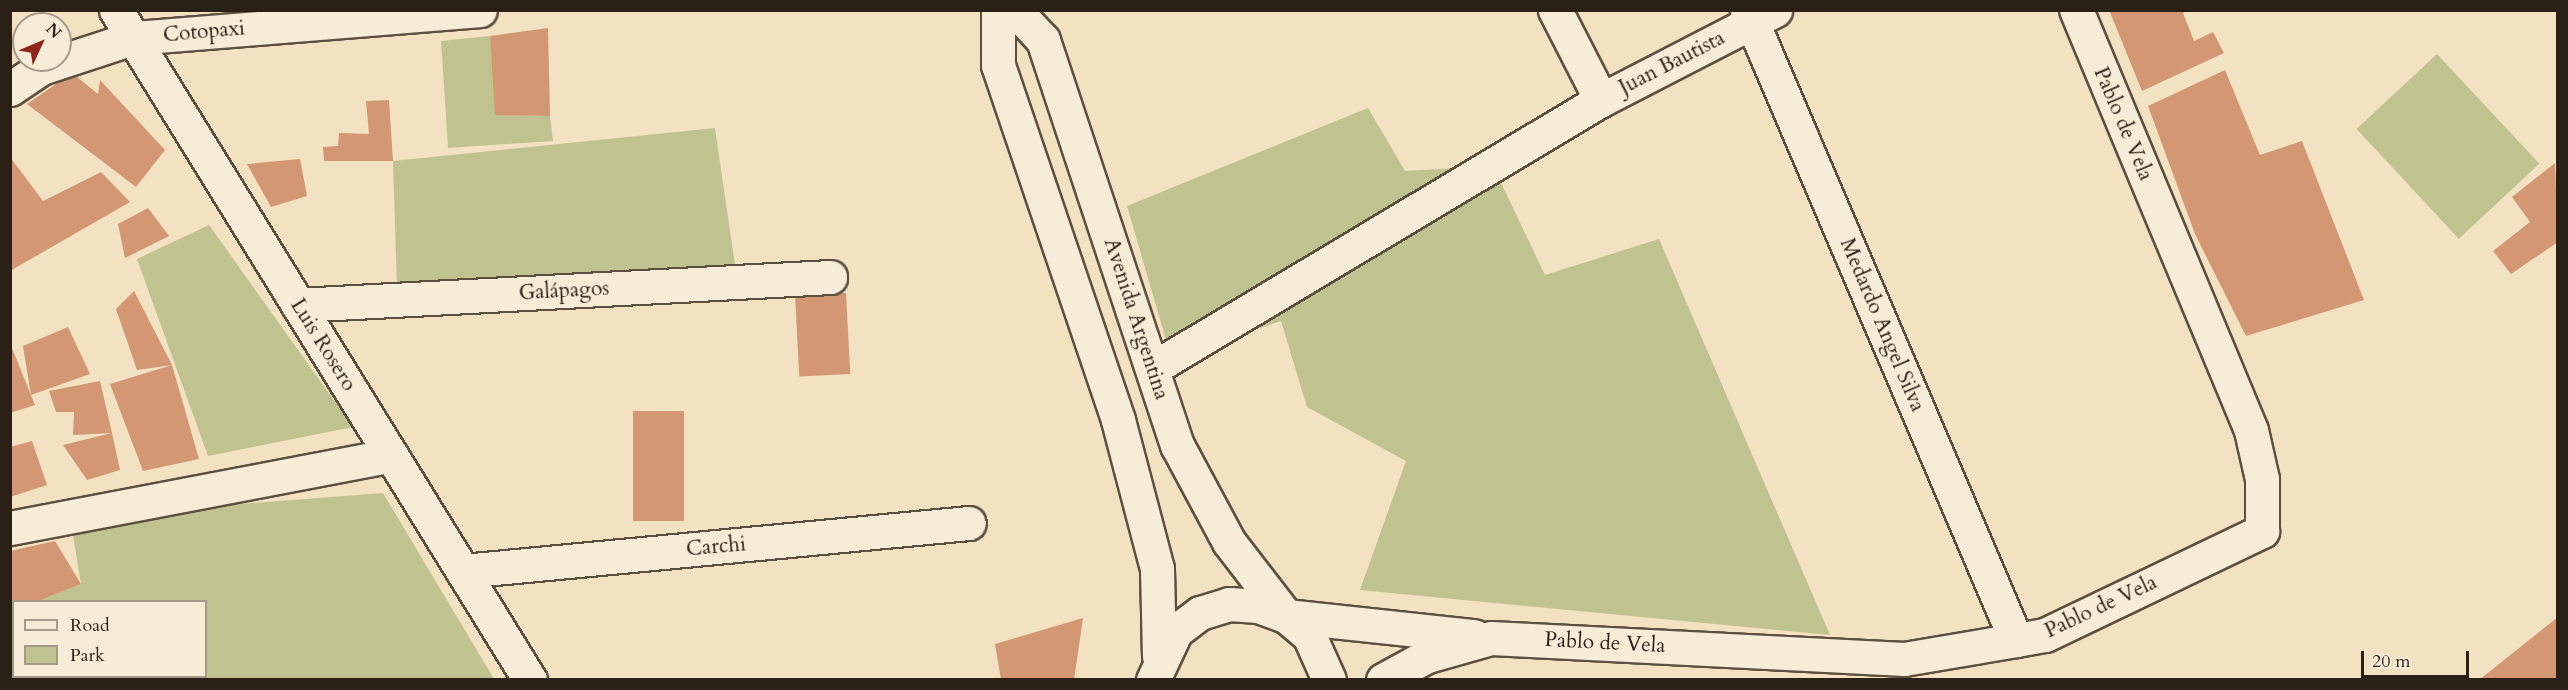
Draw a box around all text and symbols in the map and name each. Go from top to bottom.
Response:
north arrow [12,12,72,72]
street label: Cotopaxi [162,16,246,48]
text: N [41,18,66,44]
street label: Juan Bautista [1615,26,1729,100]
street label: Pablo de Vela [2088,63,2158,185]
street label: Medardo Angel Silva [1834,234,1930,416]
street label: Avenida Argentina [1098,235,1174,403]
street label: Galápagos [518,276,610,306]
street label: Luis Rosero [285,294,361,396]
street label: Carchi [685,532,747,562]
street label: Pablo de Vela [2041,570,2161,644]
legend [12,600,207,678]
text: Road [70,613,110,638]
street label: Pablo de Vela [1544,627,1666,659]
scale bar [2364,639,2472,677]
text: Park [70,643,105,668]
text: 20 m [2372,649,2411,674]

